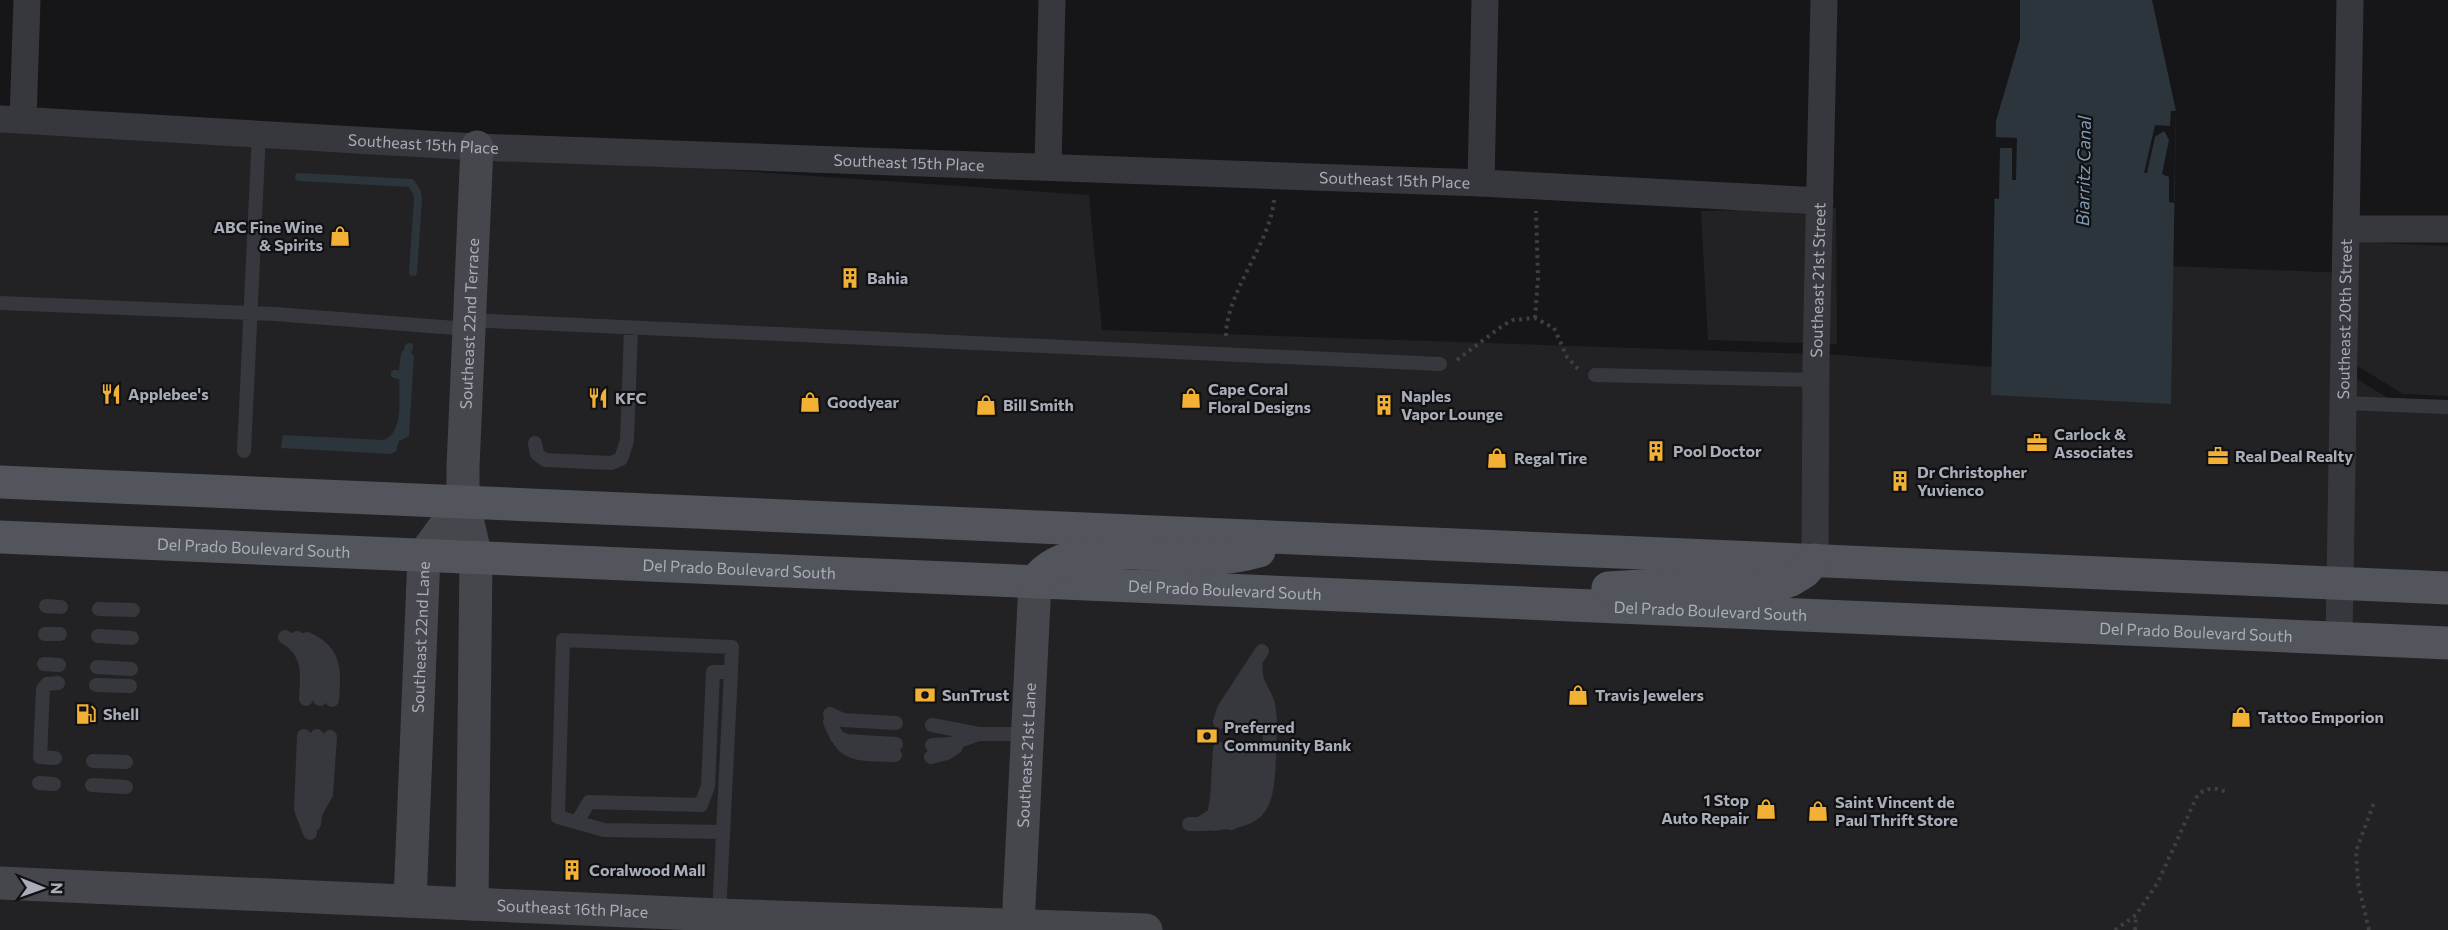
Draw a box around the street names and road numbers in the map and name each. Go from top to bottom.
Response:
street label: Southeast 15th Place [347,129,499,157]
street label: Southeast 15th Place [833,150,985,174]
street label: Southeast 15th Place [1319,167,1470,192]
street label: Southeast 21st Street [1806,202,1829,358]
street label: Southeast 22nd Terrace [456,238,482,410]
street label: Southeast 20th Street [2333,238,2355,400]
street label: Del Prado Boulevard South [157,534,351,561]
street label: Del Prado Boulevard South [642,555,836,582]
street label: Southeast 22nd Lane [408,561,433,713]
street label: Del Prado Boulevard South [1128,576,1322,603]
street label: Del Prado Boulevard South [1613,597,1808,624]
street label: Del Prado Boulevard South [2099,618,2293,645]
street label: Southeast 21st Lane [1013,682,1039,828]
street label: Southeast 16th Place [496,895,649,921]

